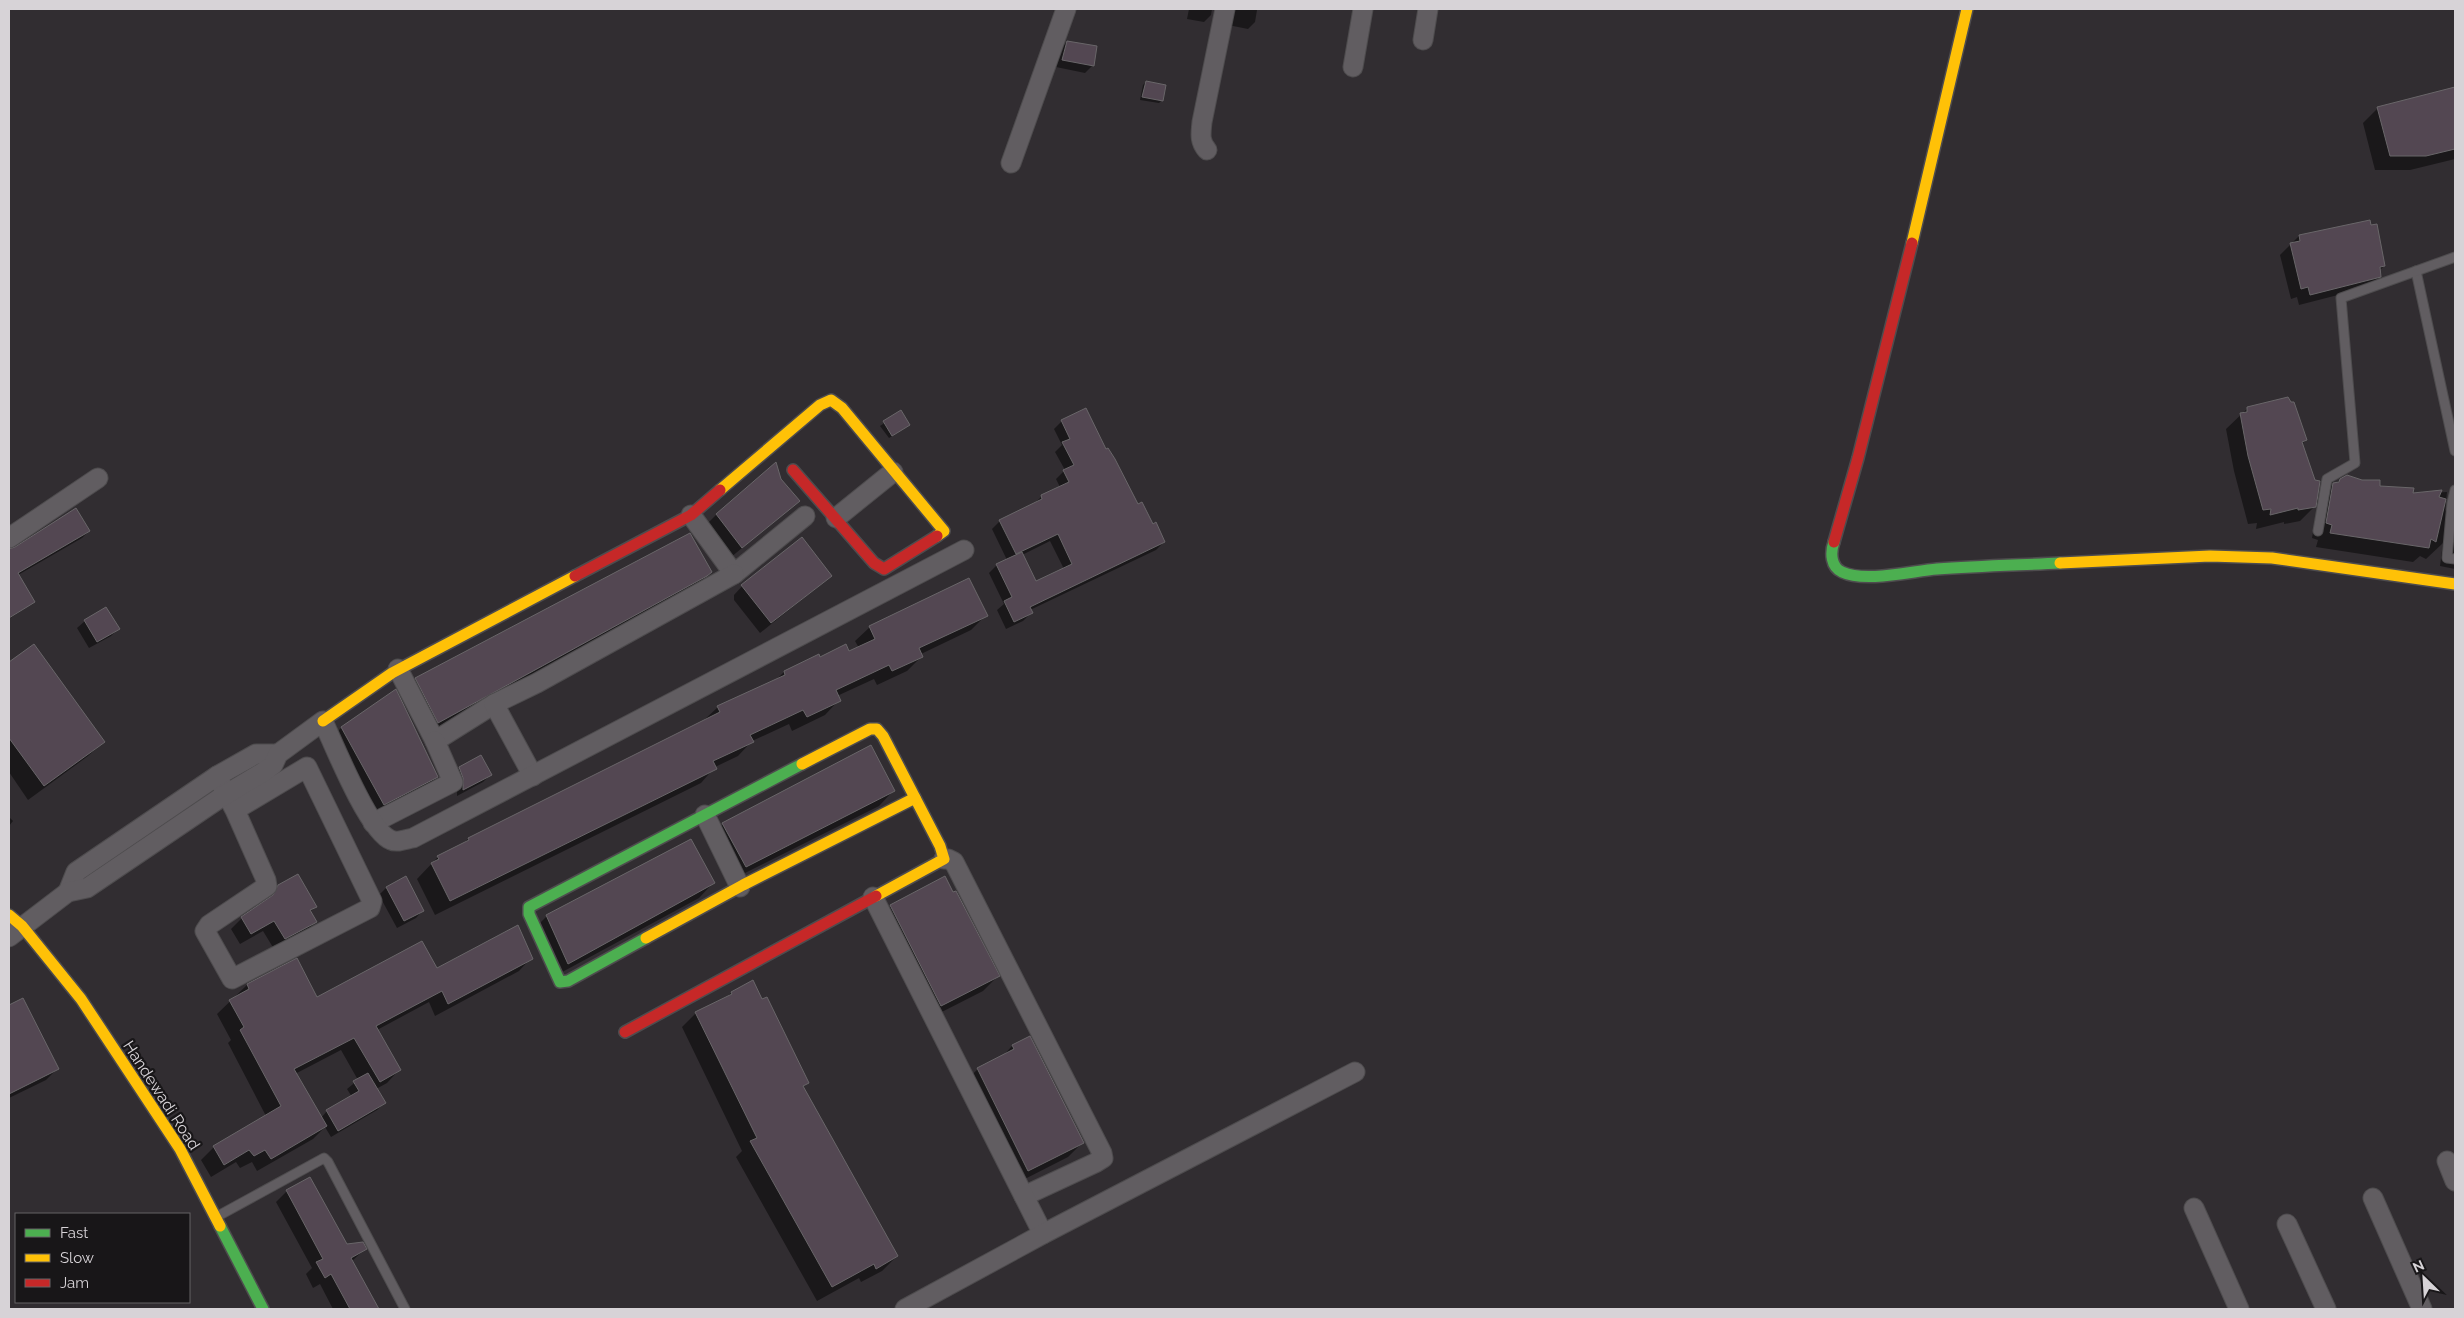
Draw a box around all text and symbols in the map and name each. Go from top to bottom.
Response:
street label: Handewadi Road [119,1037,204,1153]
legend [15,1213,190,1303]
text: Fast [60,1224,88,1242]
text: Slow [60,1249,94,1267]
north arrow [2399,1253,2449,1303]
text: N [2410,1257,2427,1276]
text: Jam [60,1274,89,1292]

